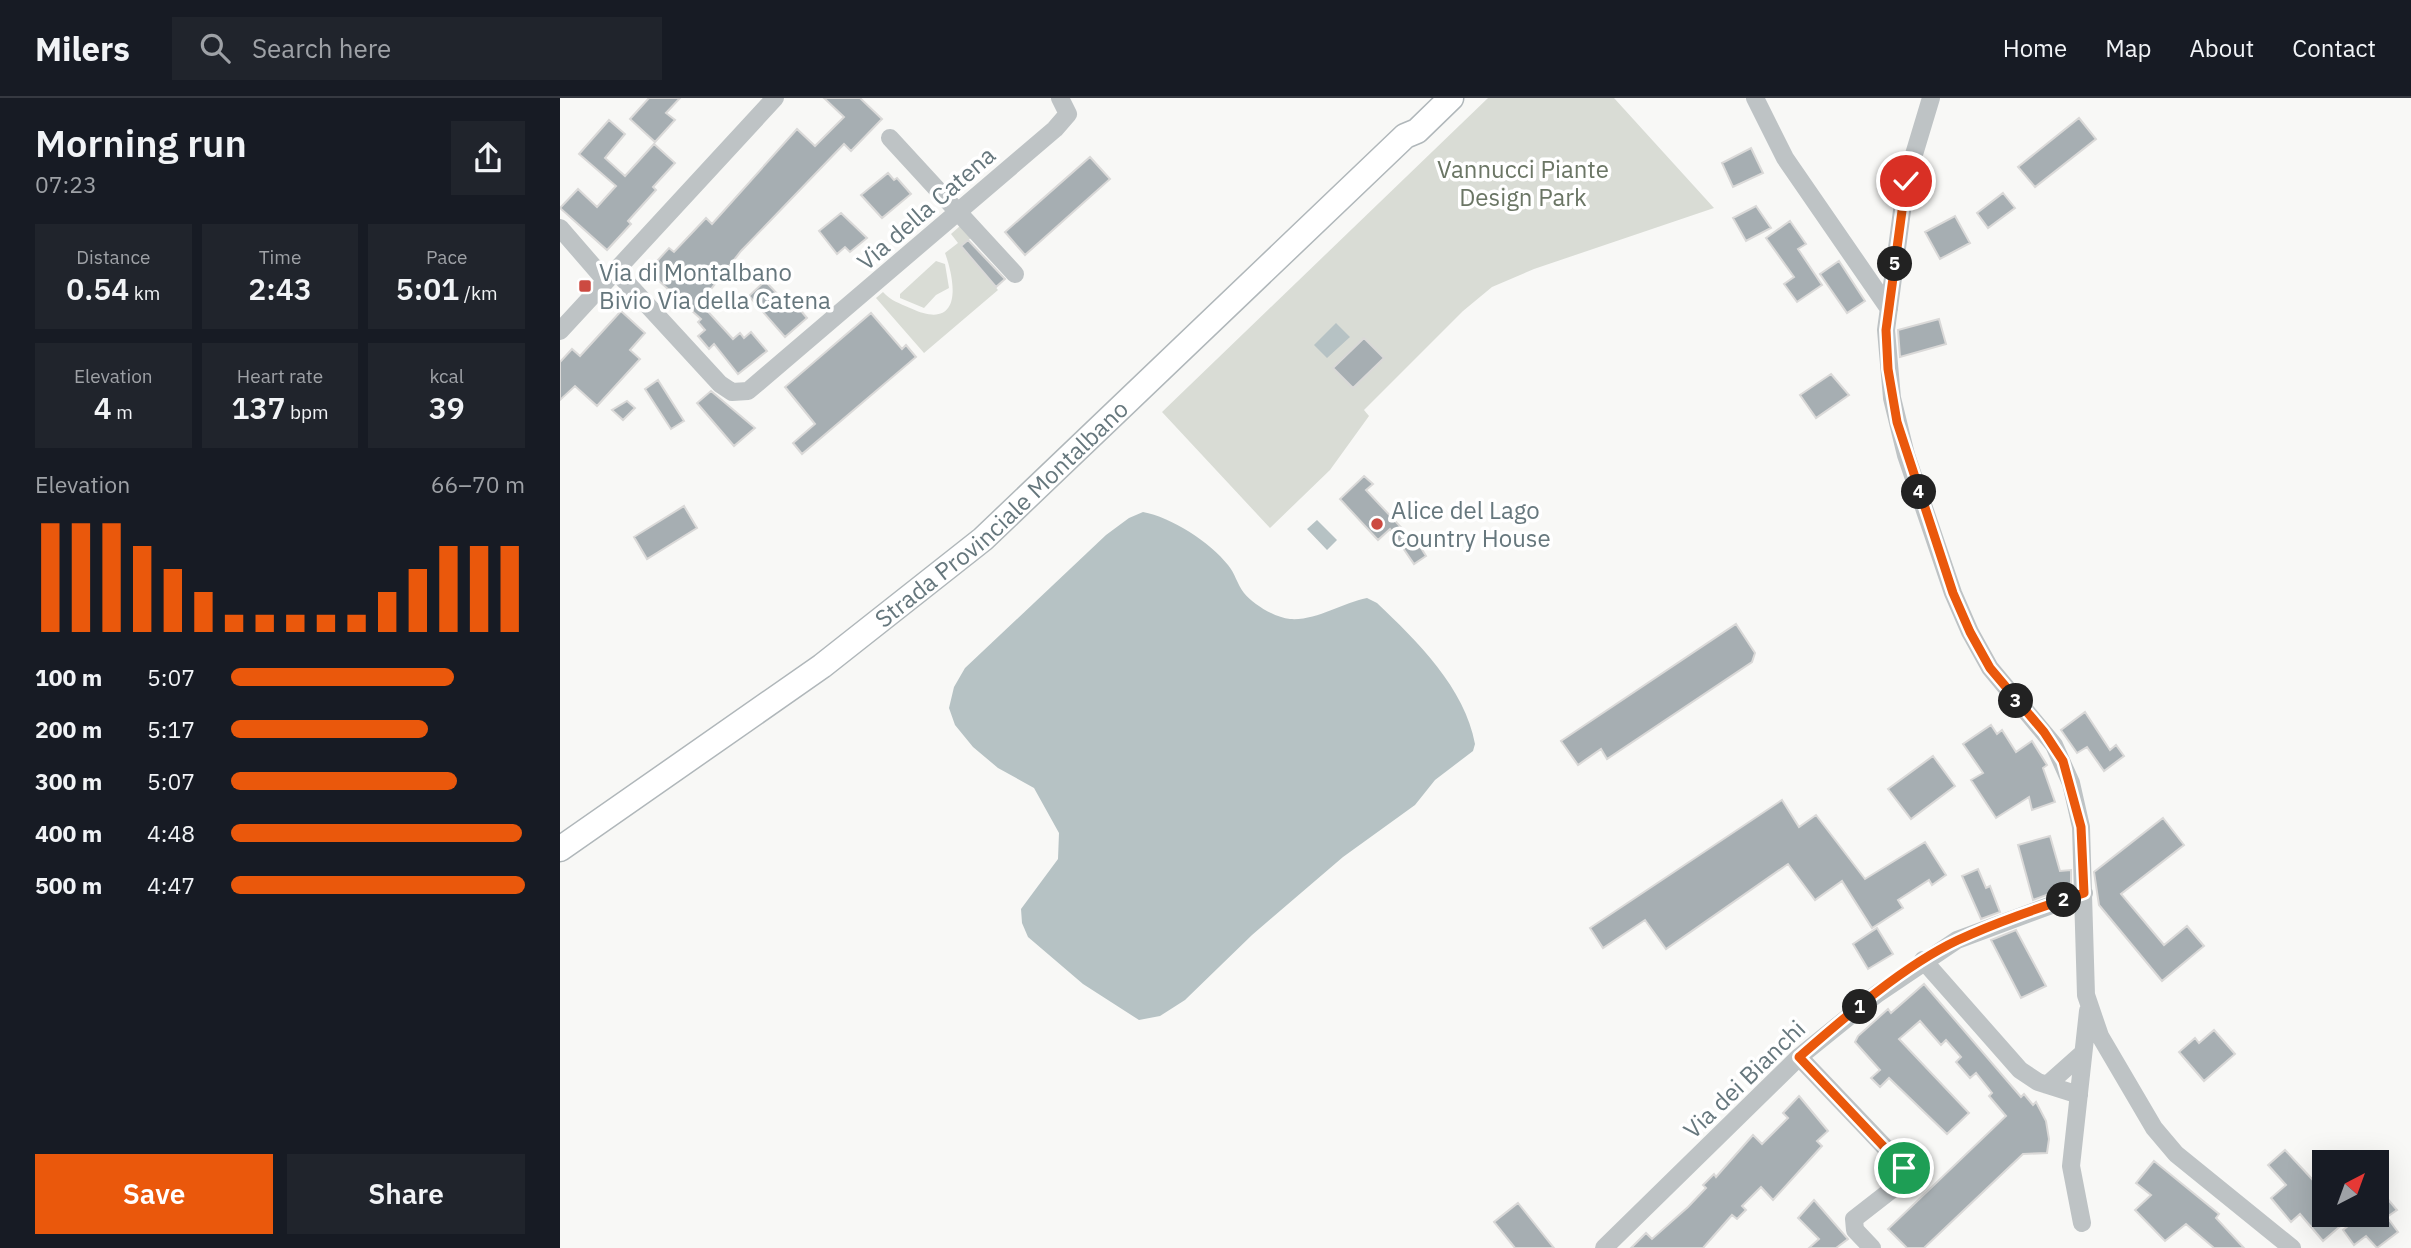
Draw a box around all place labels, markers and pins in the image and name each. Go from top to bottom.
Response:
pin [1876,151,1936,211]
pin: 5 [1878,246,1912,282]
place label: Via di Montalbano Bivio Via della Catena [599,256,831,316]
marker: Via di Montalbano Bivio Via della Catena [577,278,593,294]
pin: 4 [1902,474,1936,510]
place label: Alice del Lago Country House [1391,494,1551,554]
marker: Alice del Lago Country House [1369,516,1385,532]
pin: 3 [1998,684,2034,718]
pin: 2 [2046,882,2082,918]
pin: 1 [1842,990,1878,1024]
pin [1874,1138,1934,1198]

